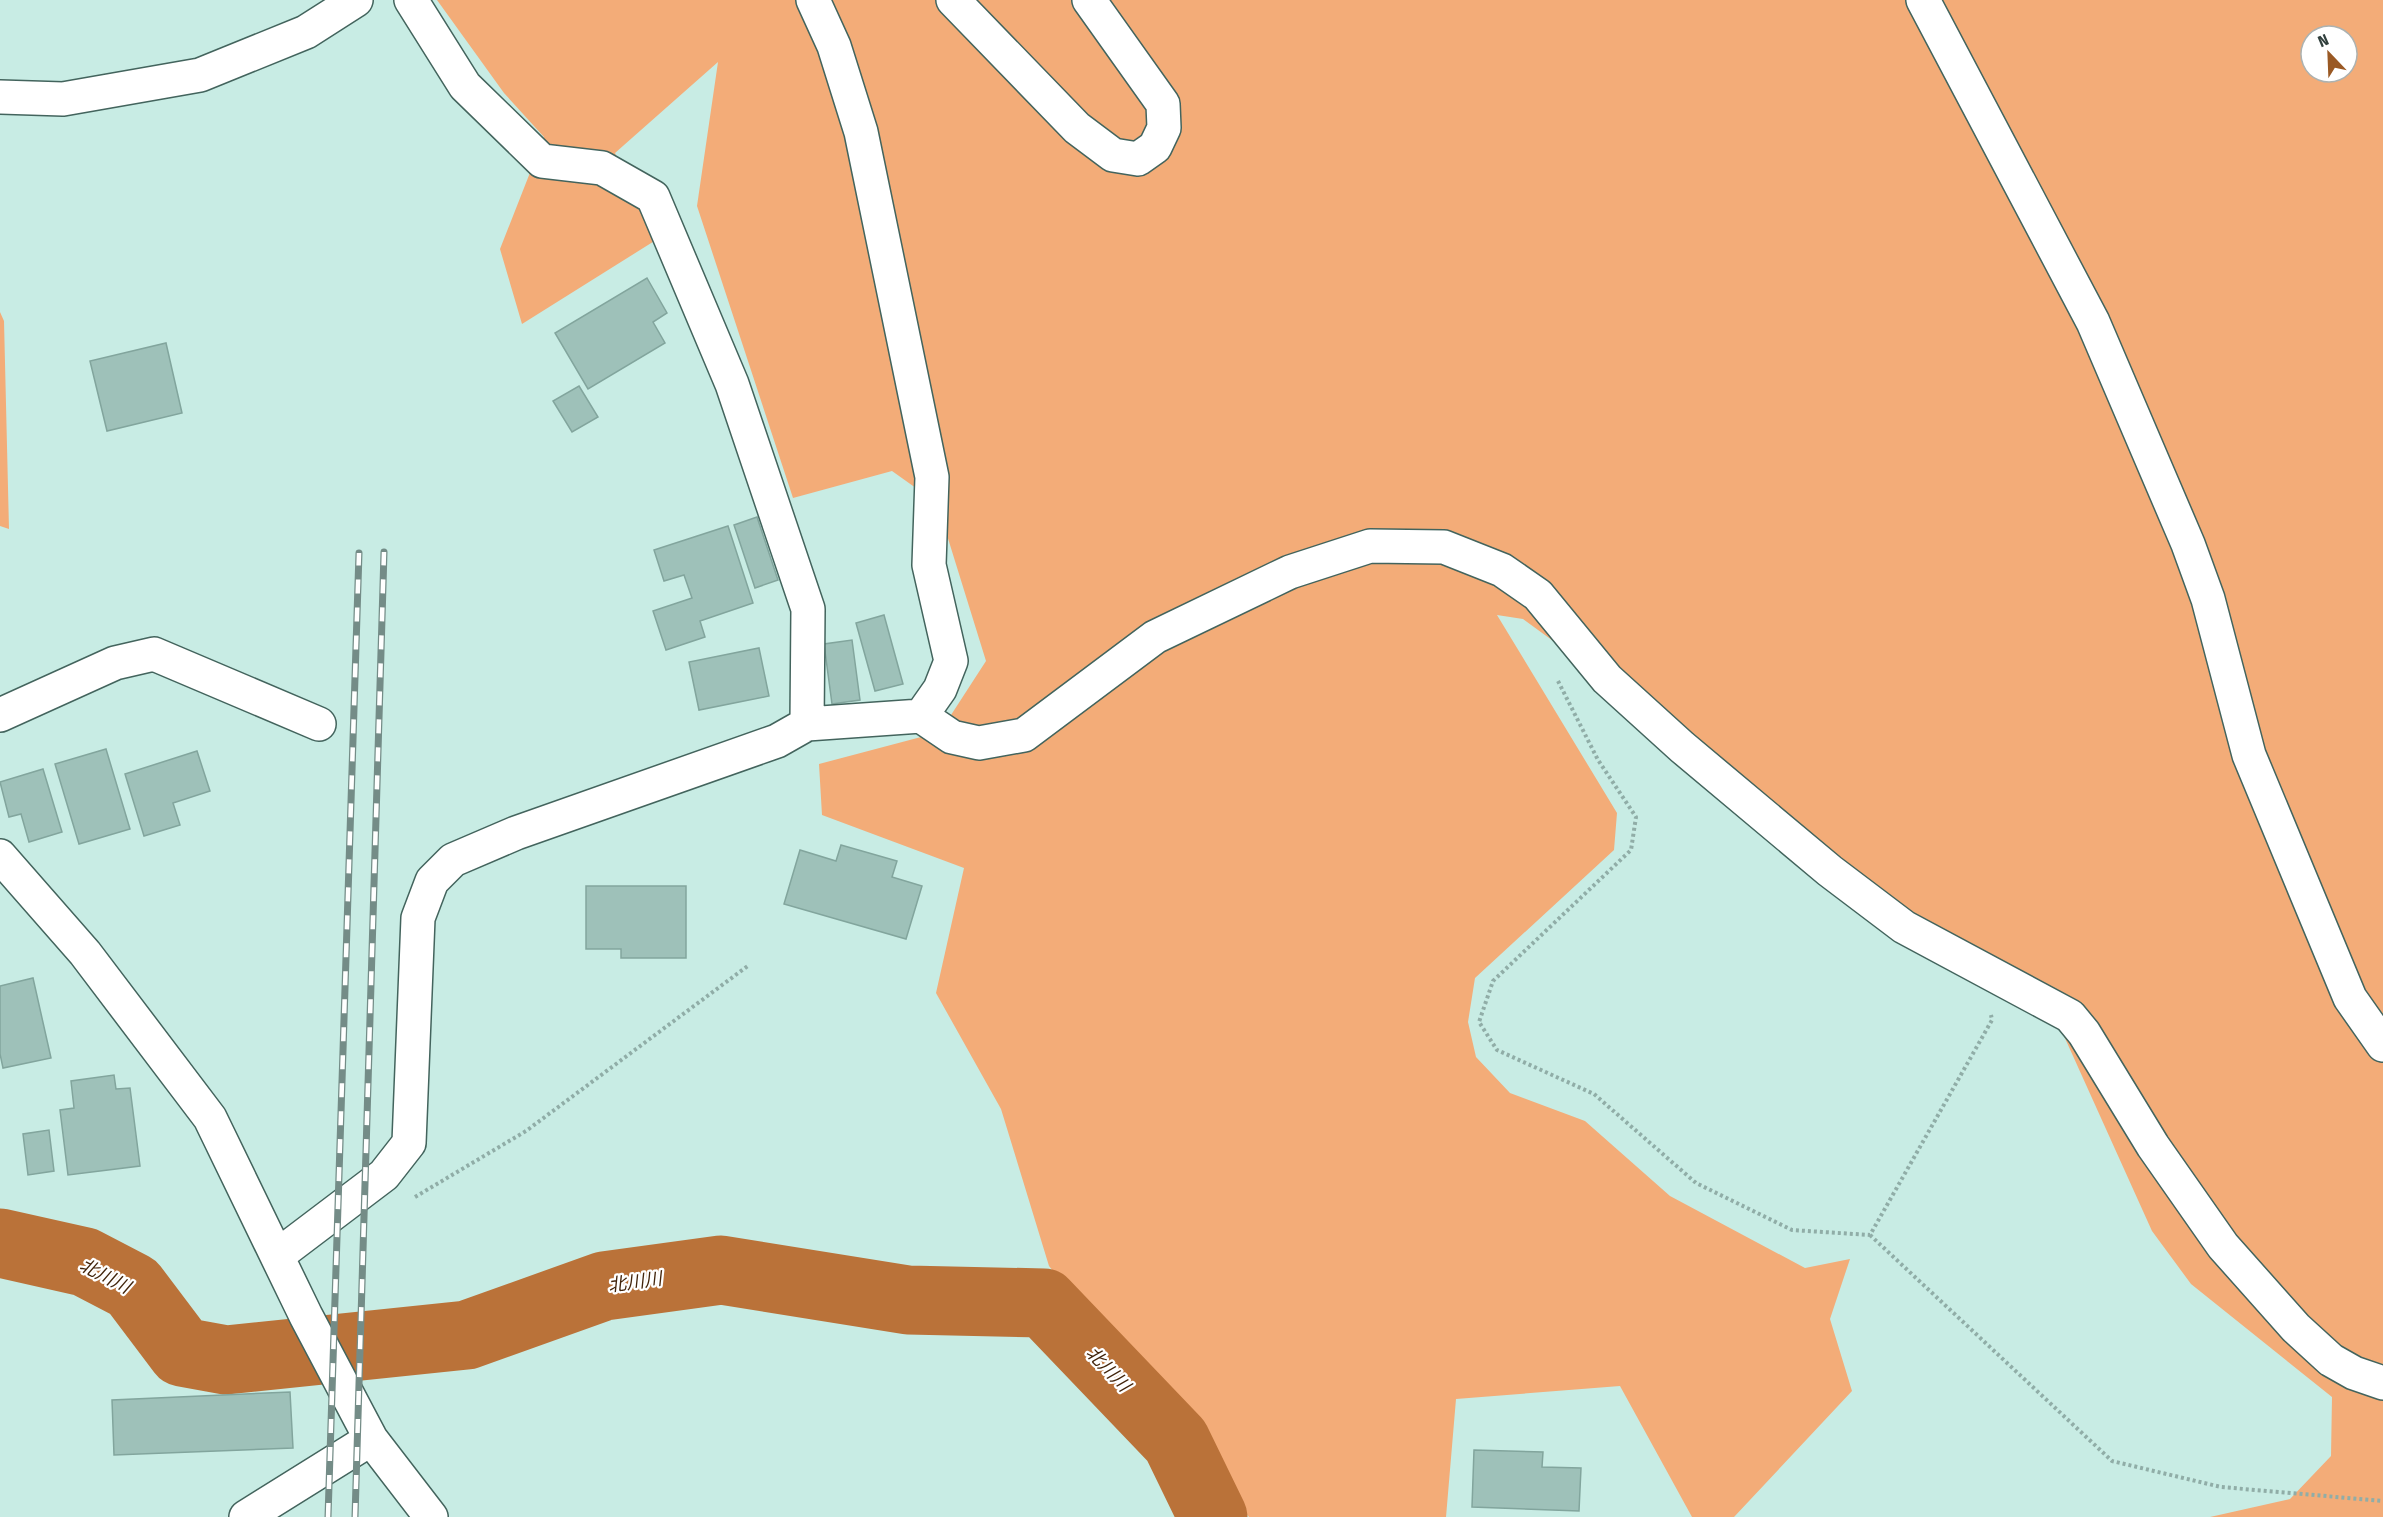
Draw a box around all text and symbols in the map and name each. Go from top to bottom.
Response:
north arrow [2299,24,2359,84]
text: N [2315,30,2331,51]
water label: 北川川 [76,1254,136,1299]
water label: 北川川 [607,1267,665,1297]
water label: 北川川 [1081,1342,1136,1398]

